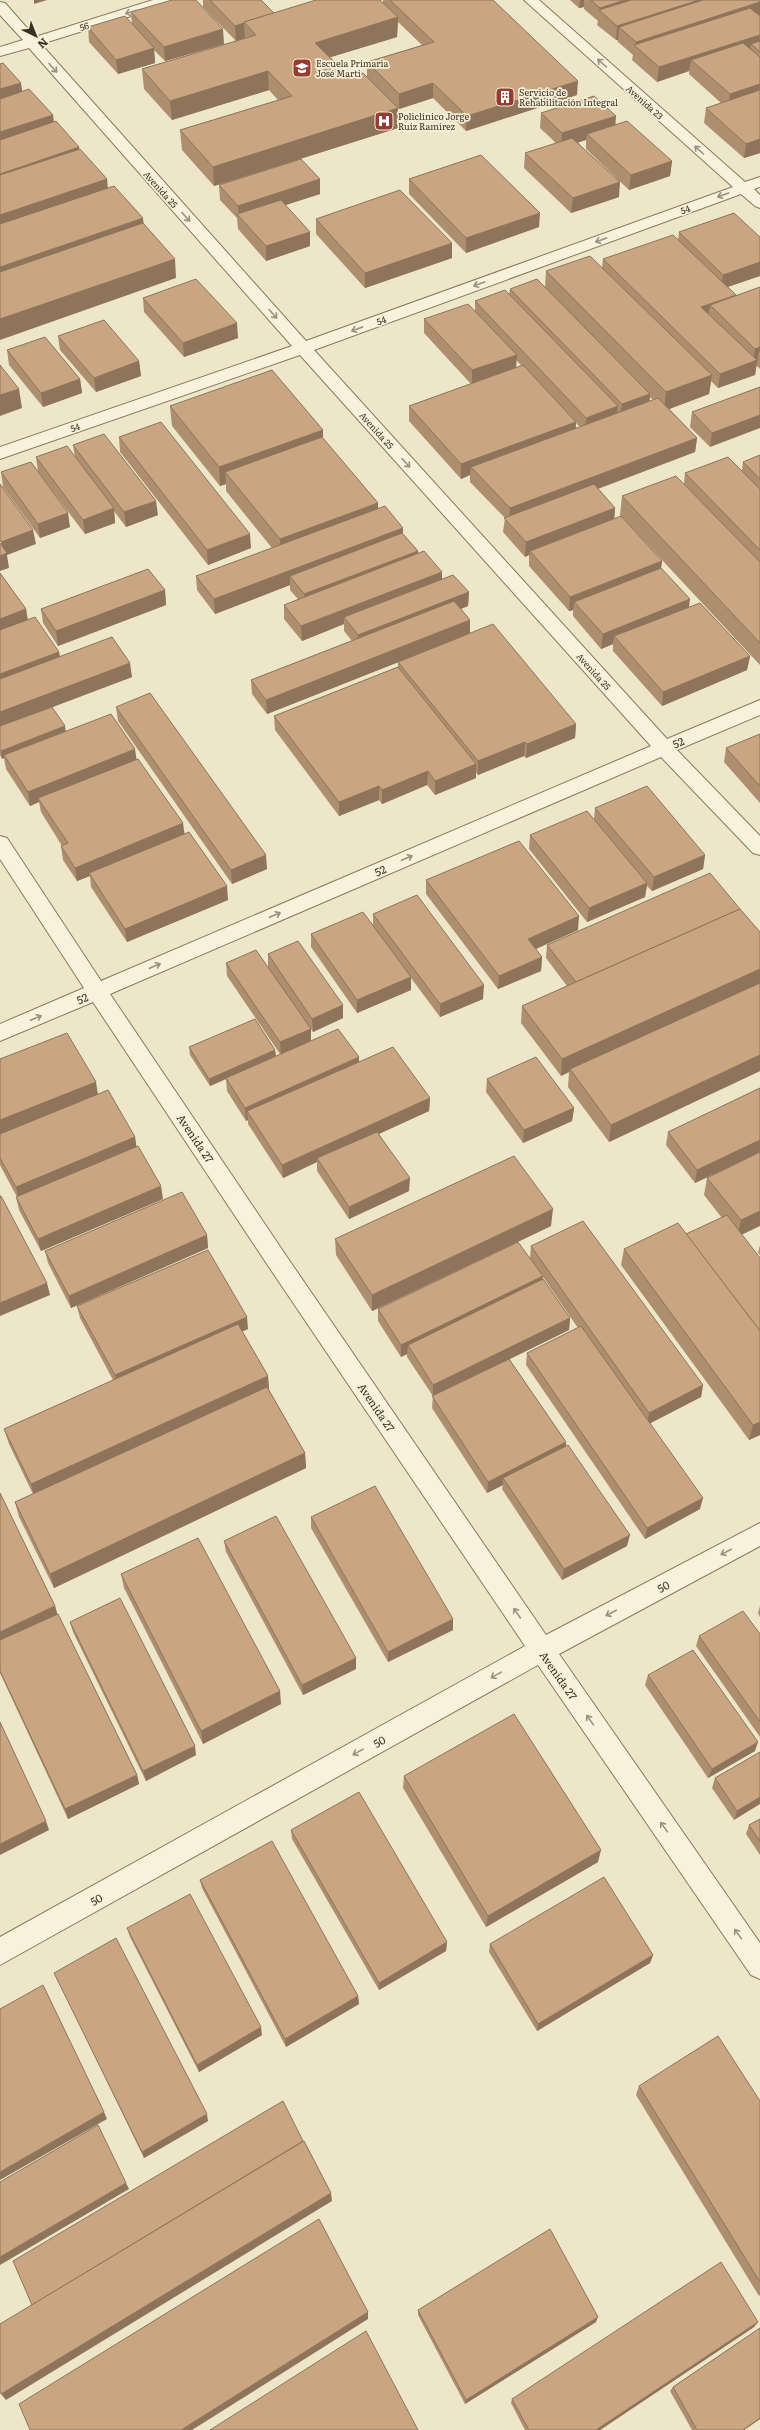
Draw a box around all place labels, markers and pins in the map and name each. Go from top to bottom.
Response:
place label: Escuela Primaria José Martí [316,56,389,80]
school or university icon: Escuela Primaria José Martí [291,57,313,79]
place label: Servicio de Rehabilitación Integral [519,85,618,109]
building icon: Servicio de Rehabilitación Integral [494,86,516,108]
place label: Policlínico Jorge Ruíz Ramírez [398,109,469,133]
hospital icon: Policlínico Jorge Ruíz Ramírez [373,110,395,132]

